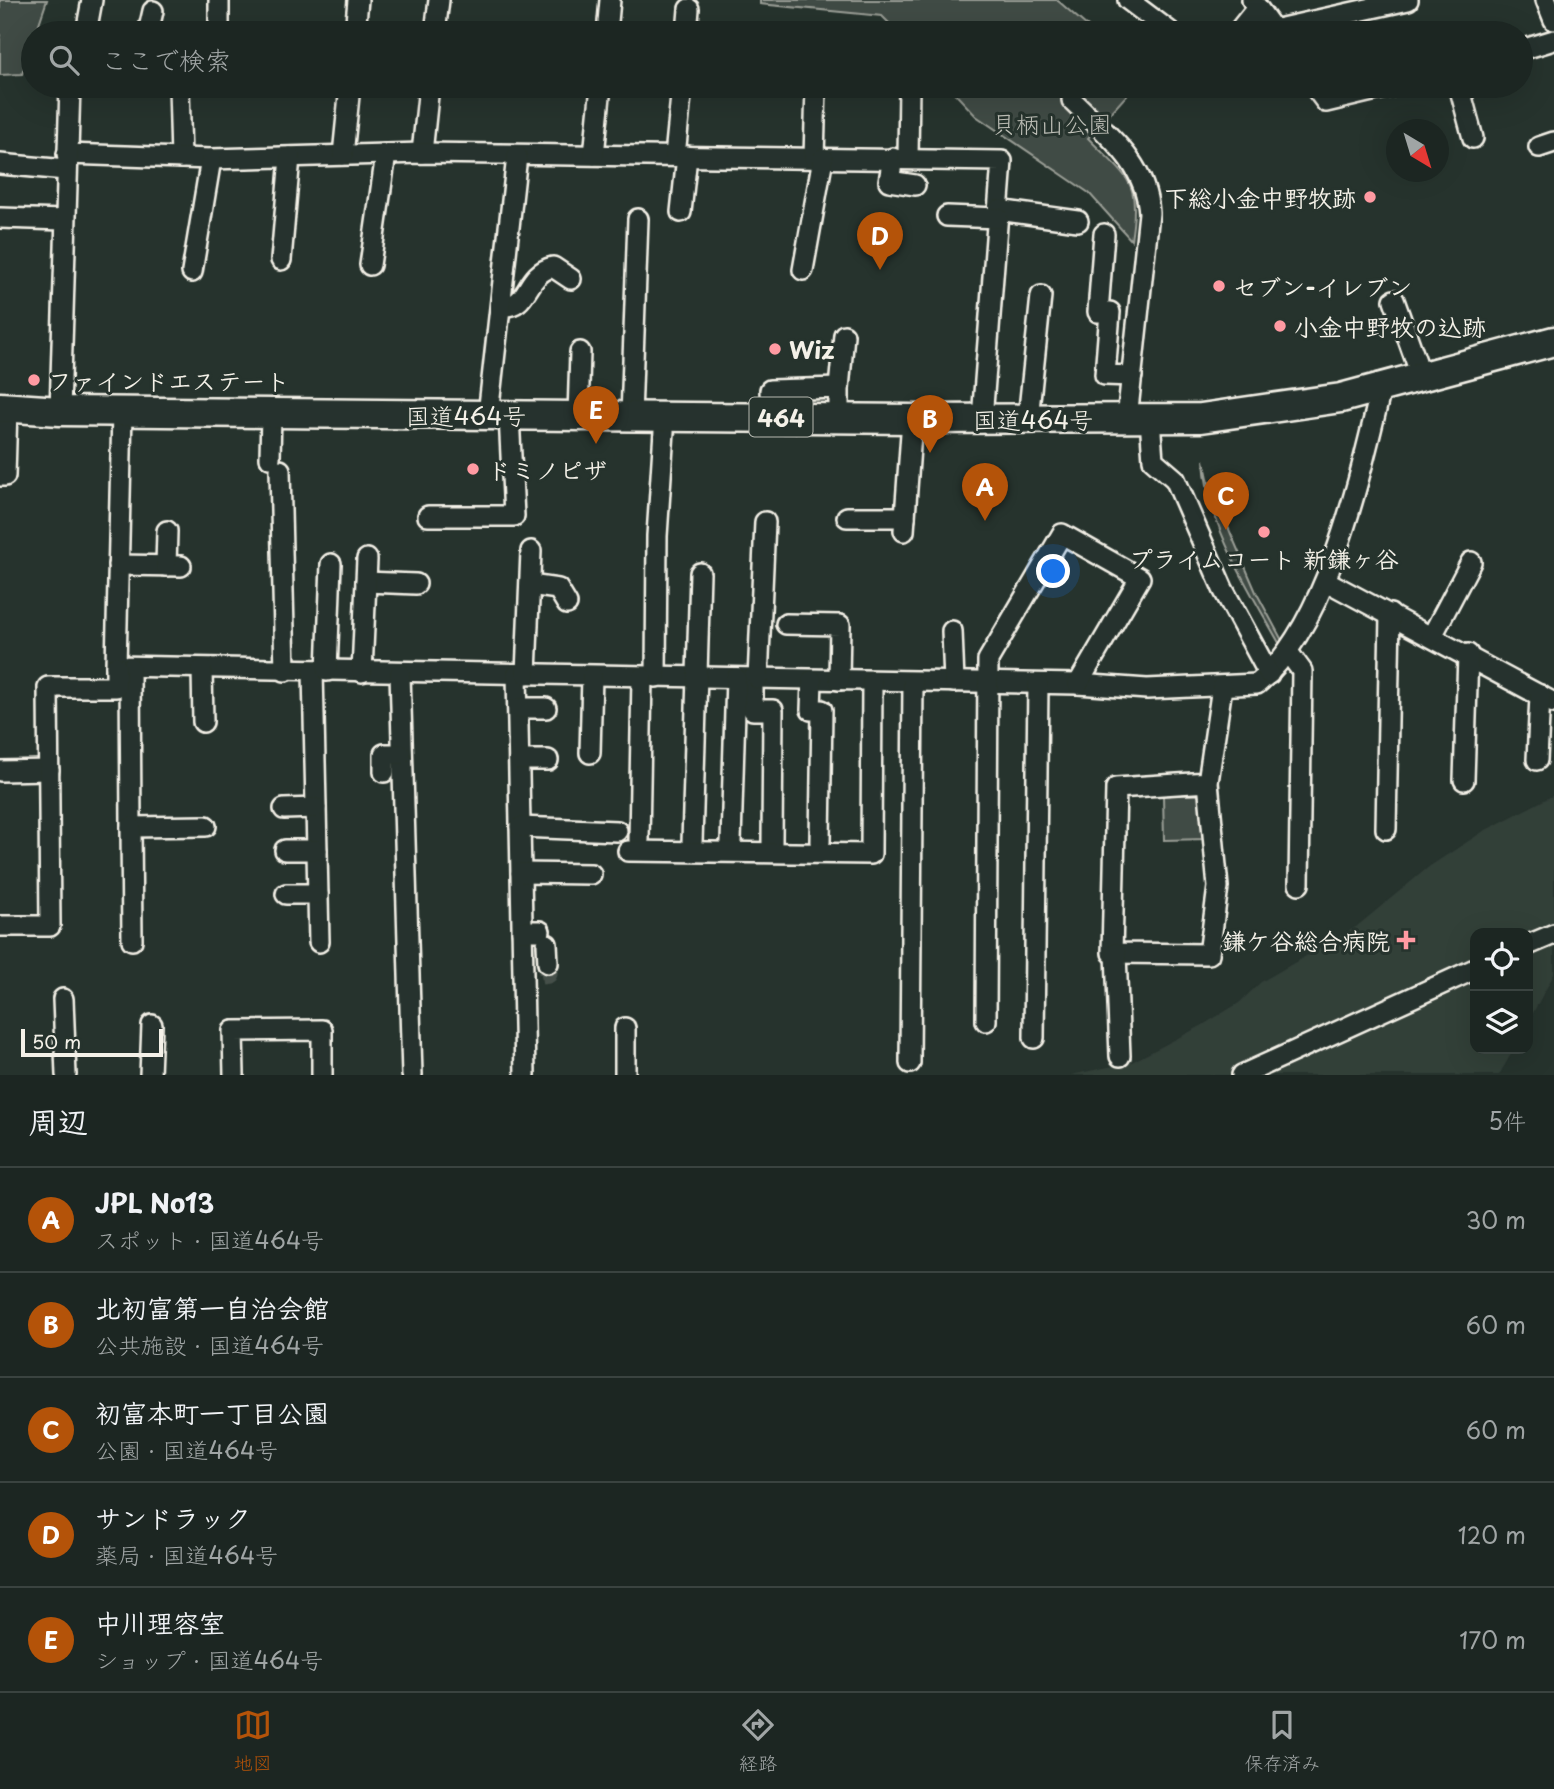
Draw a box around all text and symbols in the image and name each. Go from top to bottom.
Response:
search box [21,21,1533,98]
text: ここで検索 [101,40,231,79]
icon: search [45,41,83,79]
park label: 貝柄山公園 [992,105,1112,141]
north arrow [1386,119,1449,182]
place label: 下総小金中野牧跡 [1164,179,1356,215]
marker: 下総小金中野牧跡 [1362,189,1378,205]
pin: D [857,212,903,270]
place label: セブン-イレブン [1233,268,1412,304]
marker: セブン-イレブン [1211,278,1227,294]
place label: 小金中野牧の込跡 [1294,308,1486,344]
marker: 小金中野牧の込跡 [1272,318,1288,334]
place label: Wiz [789,331,835,367]
marker: Wiz [767,341,783,357]
place label: ファインドエステート [48,362,289,398]
marker: ファインドエステート [26,372,42,388]
pin: E [573,386,619,444]
pin: B [907,395,953,453]
street label: 国道464号 [406,397,526,433]
road number: 464 [750,398,812,436]
street label: 国道464号 [973,401,1093,437]
place label: ドミノピザ [487,451,607,487]
marker: ドミノピザ [465,461,481,477]
pin: A [962,463,1008,521]
pin: C [1203,472,1249,530]
marker: プライムコート 新鎌ヶ谷 [1256,524,1272,540]
place label: プライムコート 新鎌ヶ谷 [1129,540,1399,576]
your location [1036,554,1070,588]
place label: 鎌ケ谷総合病院 [1222,922,1390,958]
map controls [1470,928,1533,1054]
button: locate [1470,928,1533,991]
marker: 鎌ケ谷総合病院 [1396,930,1416,950]
button: layers [1470,991,1533,1054]
scale bar [21,1026,163,1058]
text: 50 m [32,1027,81,1055]
text: 周辺 [28,1098,88,1143]
text: 5件 [1488,1103,1526,1138]
text: JPL No13 [95,1183,214,1222]
text: A [42,1202,60,1237]
text: 30 m [1465,1202,1526,1237]
text: スポット · 国道464号 [95,1222,324,1257]
text: 北初富第一自治会館 [95,1288,329,1327]
text: B [43,1307,59,1342]
text: 60 m [1466,1307,1526,1342]
text: 公共施設 · 国道464号 [95,1327,324,1362]
text: 初富本町一丁目公園 [95,1393,329,1432]
text: C [42,1412,60,1447]
text: 60 m [1466,1412,1526,1447]
text: 公園 · 国道464号 [95,1432,278,1467]
text: サンドラック [95,1498,251,1537]
text: D [42,1517,60,1552]
text: 120 m [1458,1517,1526,1552]
text: 薬局 · 国道464号 [95,1537,278,1572]
text: 中川理容室 [95,1603,225,1642]
text: E [44,1622,58,1657]
text: 170 m [1459,1622,1526,1657]
text: ショップ · 国道464号 [95,1642,323,1677]
tab: 地図 [234,1706,272,1776]
tab: 経路 [739,1706,777,1776]
tab: 保存済み [1244,1706,1320,1776]

